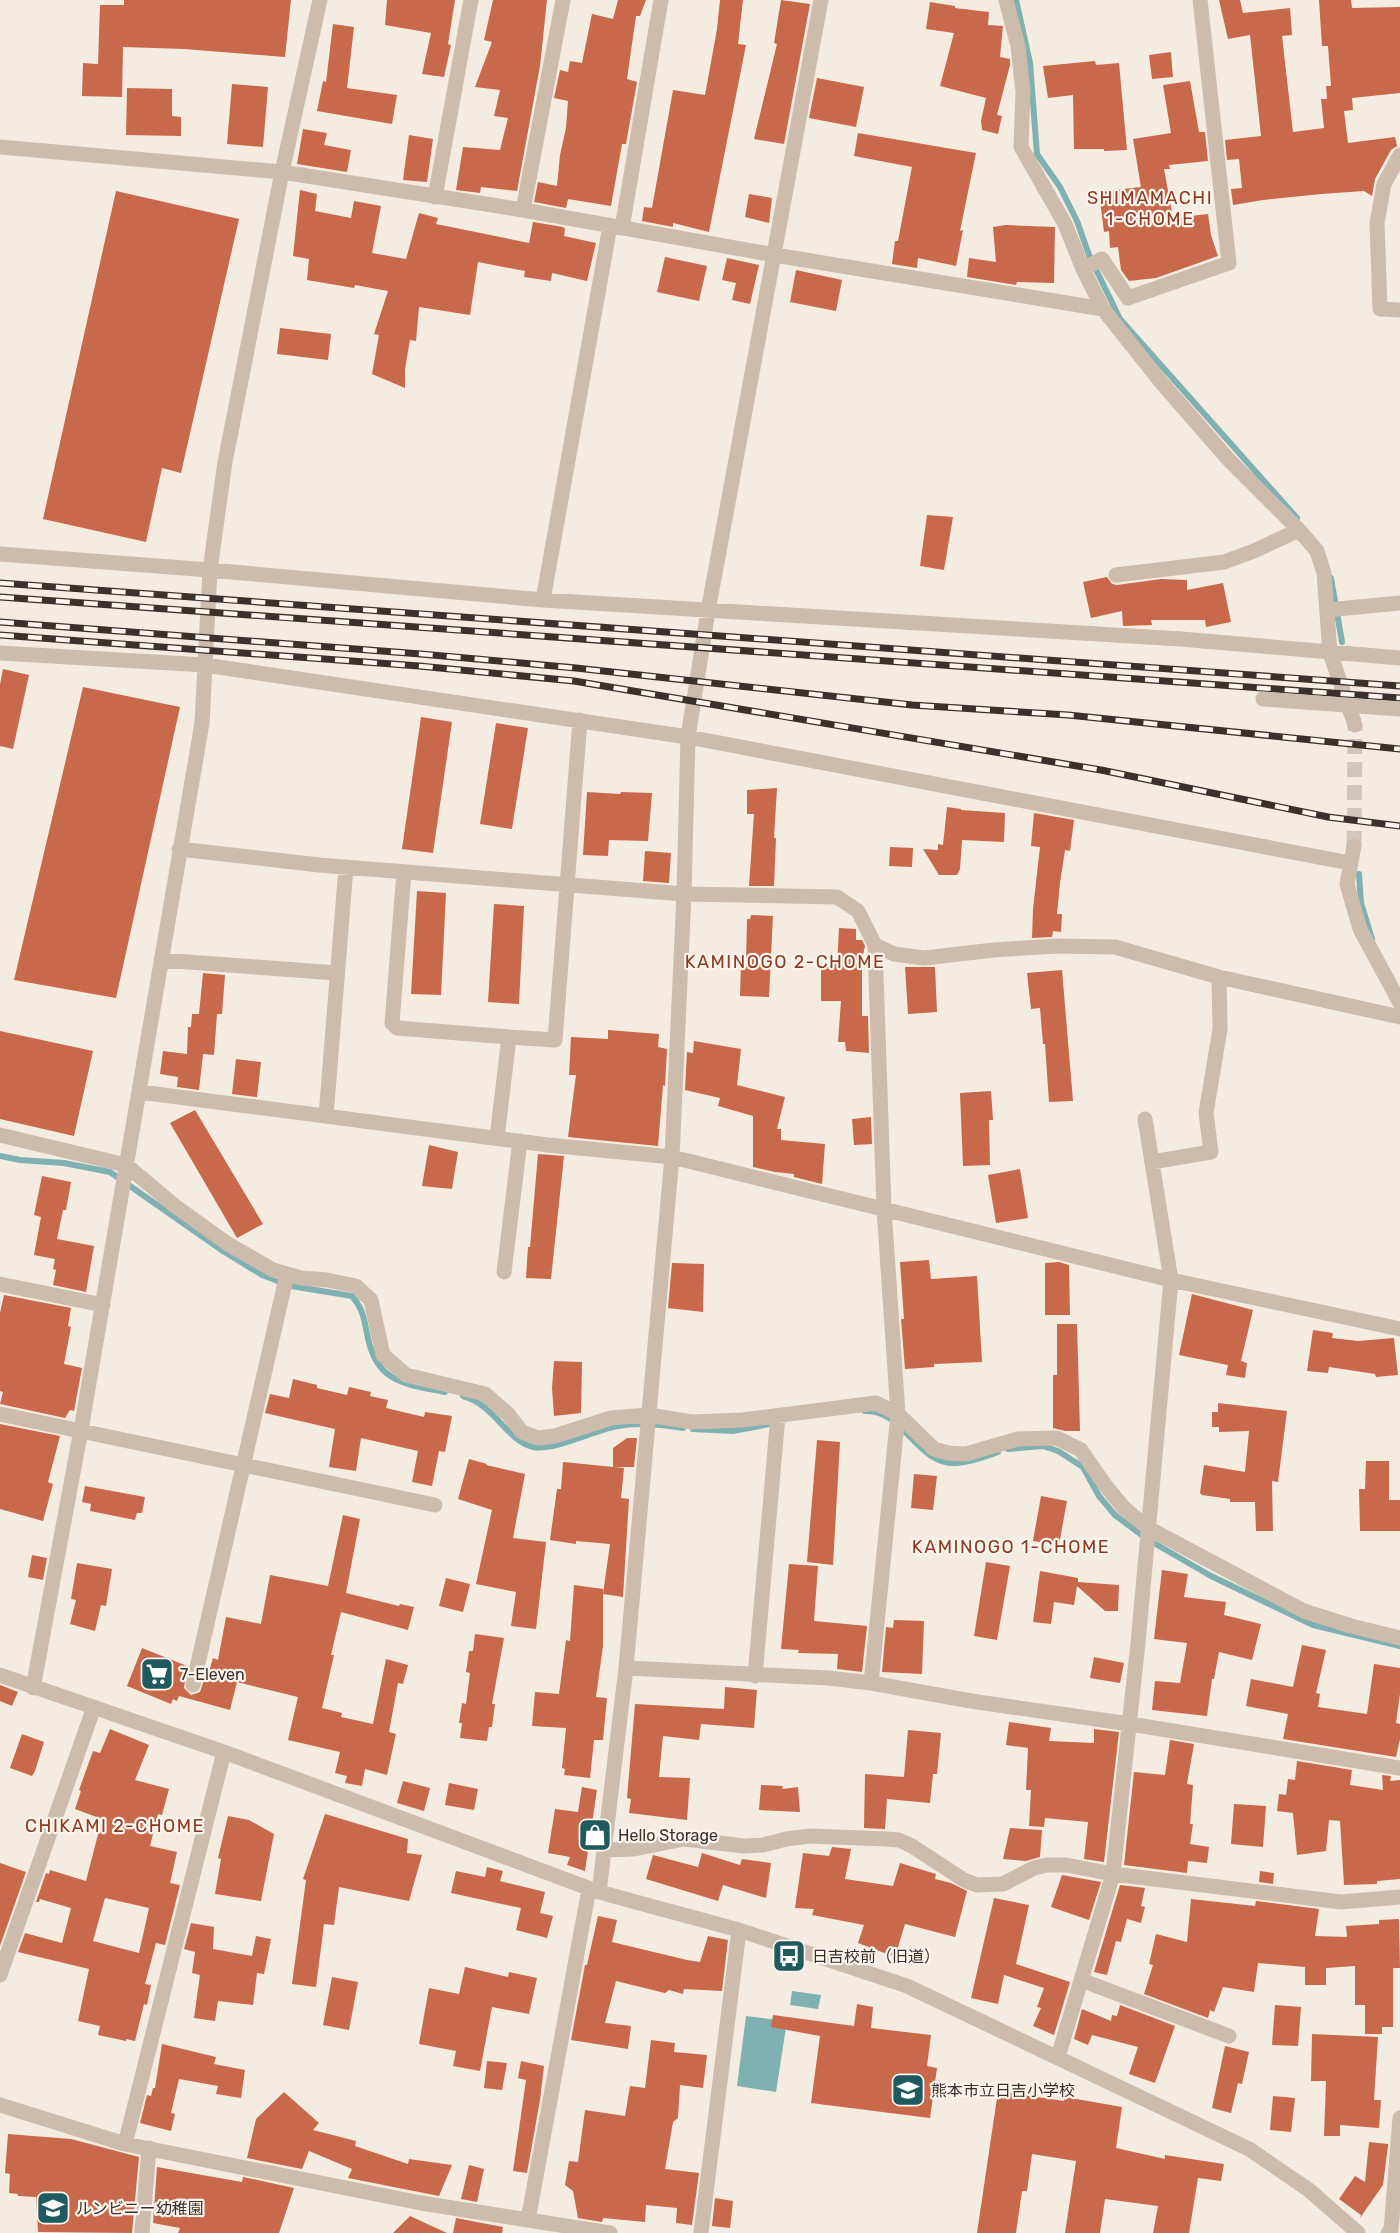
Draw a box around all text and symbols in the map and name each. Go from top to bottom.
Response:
district label: SHIMAMACHI 1-CHOME [1087,187,1213,230]
district label: KAMINOGO 2-CHOME [685,951,885,973]
district label: KAMINOGO 1-CHOME [912,1536,1110,1558]
supermarket icon: 7-Eleven [139,1656,175,1692]
place label: 7-Eleven [180,1665,245,1684]
district label: CHIKAMI 2-CHOME [25,1815,205,1837]
shop icon: Hello Storage [577,1817,613,1853]
place label: Hello Storage [618,1826,718,1845]
bus stop icon: 日吉校前（旧道） [771,1938,807,1974]
place label: 日吉校前（旧道） [812,1947,940,1966]
school or university icon: 熊本市立日吉小学校 [890,2072,926,2108]
place label: 熊本市立日吉小学校 [931,2081,1075,2100]
school or university icon: ルンビニー幼稚園 [35,2190,71,2226]
place label: ルンビニー幼稚園 [76,2199,204,2218]

